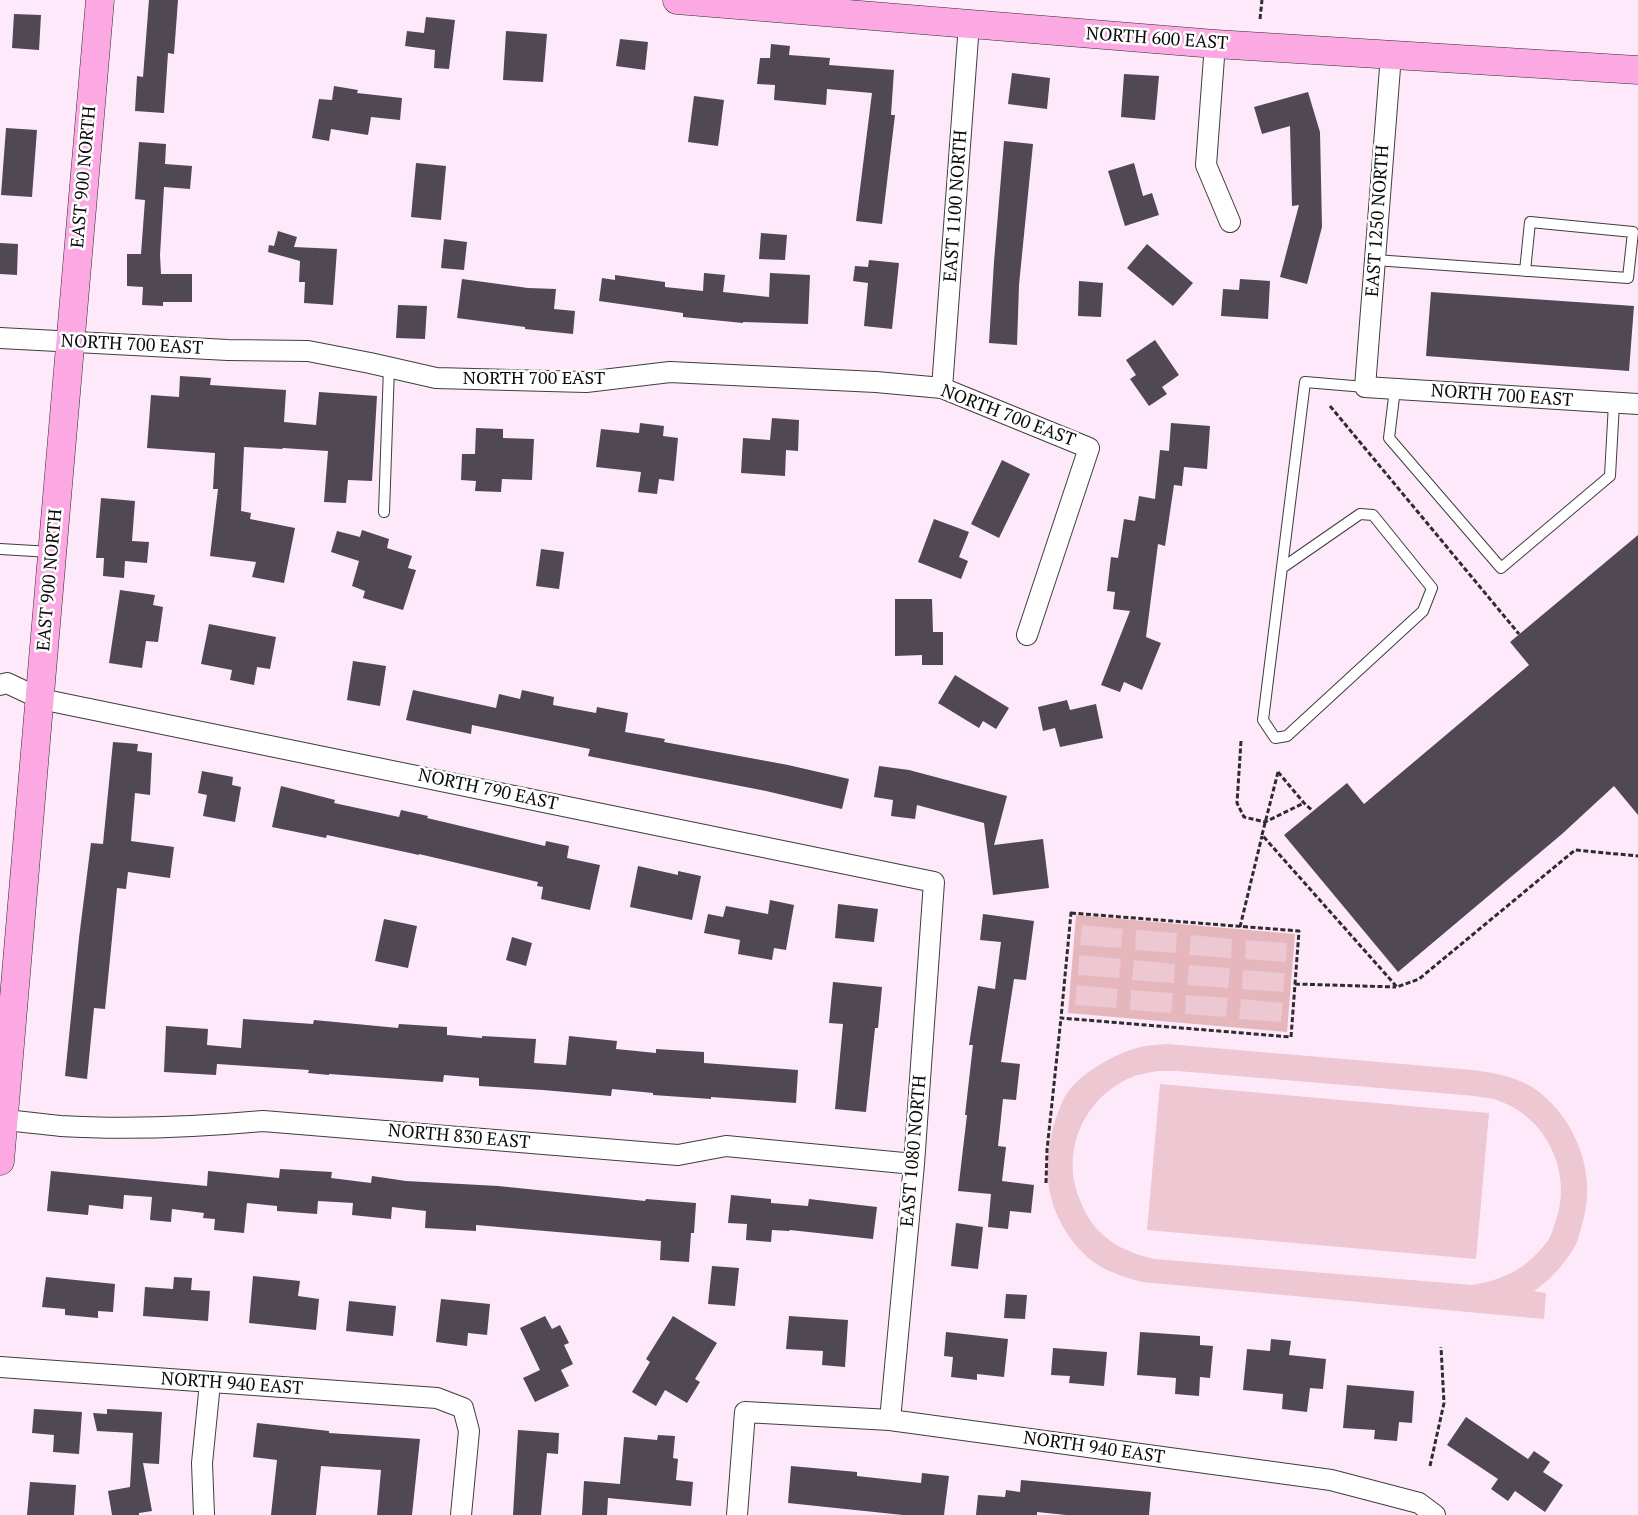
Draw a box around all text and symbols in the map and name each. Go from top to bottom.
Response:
street label: NORTH 600 EAST [1085,23,1229,55]
street label: EAST 900 NORTH [67,105,101,249]
street label: EAST 1100 NORTH [940,129,972,283]
street label: EAST 1250 NORTH [1362,144,1394,298]
street label: NORTH 700 EAST [60,330,204,360]
street label: NORTH 700 EAST [463,368,605,390]
street label: NORTH 700 EAST [938,380,1078,452]
street label: NORTH 700 EAST [1430,380,1574,412]
street label: EAST 900 NORTH [33,508,67,652]
street label: NORTH 790 EAST [416,765,560,815]
street label: EAST 1080 NORTH [897,1074,931,1228]
street label: NORTH 830 EAST [387,1120,531,1154]
street label: NORTH 940 EAST [160,1368,304,1400]
street label: NORTH 940 EAST [1022,1427,1166,1469]

